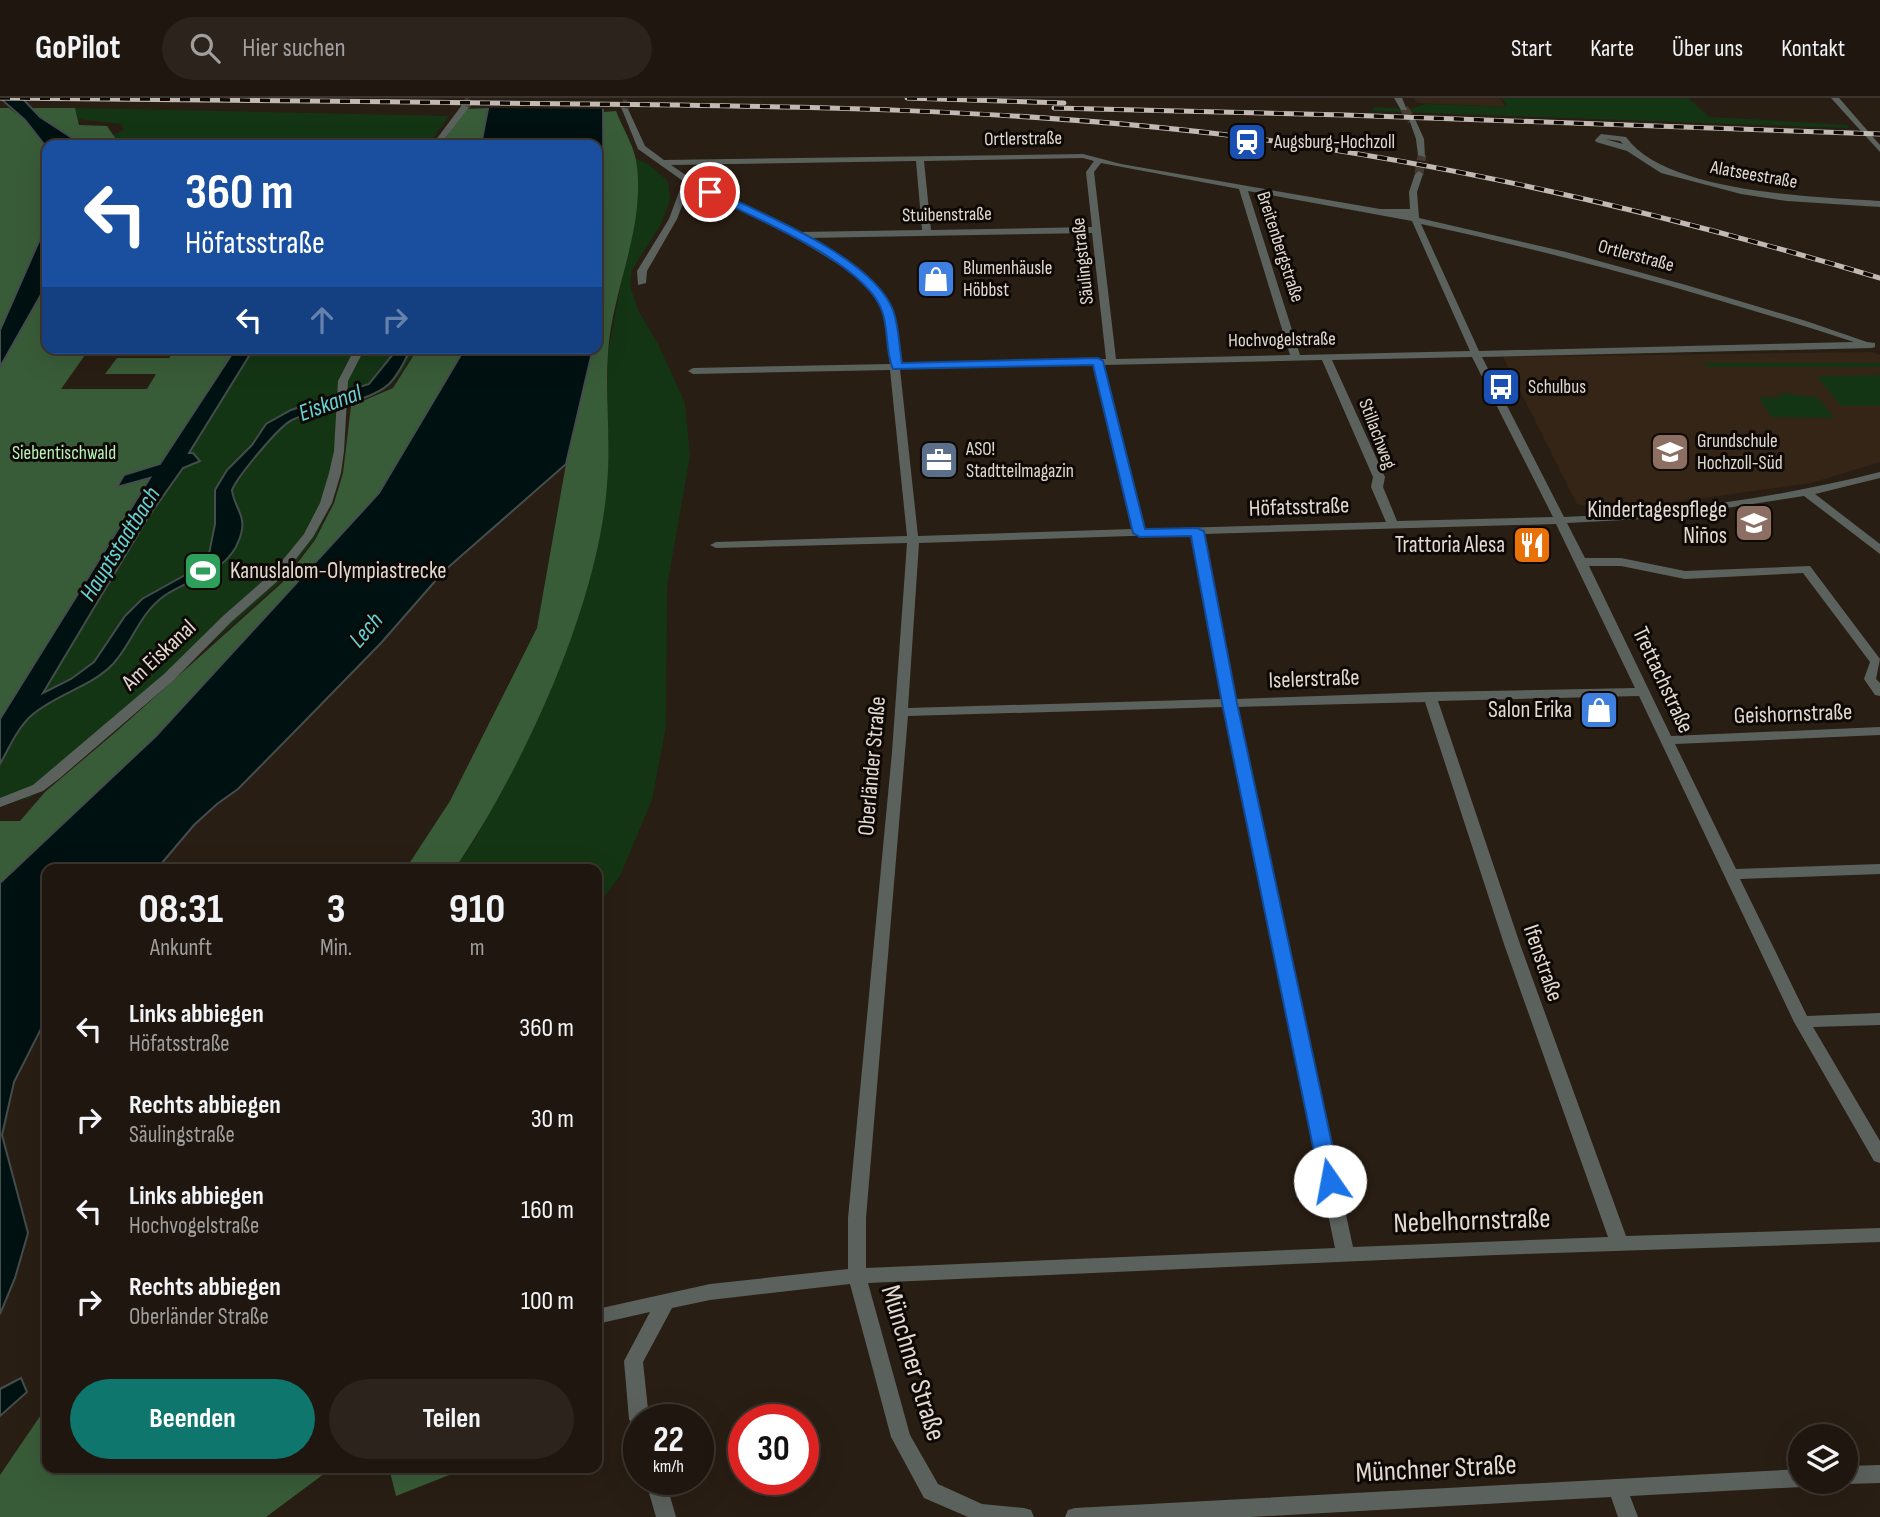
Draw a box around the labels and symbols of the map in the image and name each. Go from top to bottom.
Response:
station icon: Augsburg-Hochzoll [1226,121,1268,163]
street label: Ortlerstraße [984,127,1062,151]
place label: Augsburg-Hochzoll [1273,131,1395,154]
street label: Alatseestraße [1708,156,1799,194]
pin [680,162,740,222]
street label: Breitenbergstraße [1251,189,1309,305]
street label: Stuibenstraße [902,203,992,227]
street label: Säulingstraße [1067,216,1099,306]
street label: Ortlerstraße [1595,235,1677,277]
place label: Blumenhäusle Höbbst [963,257,1052,302]
shop icon: Blumenhäusle Höbbst [915,258,957,300]
street label: Hochvogelstraße [1228,328,1336,352]
bus stop icon: Schulbus [1480,366,1522,408]
place label: Schulbus [1528,376,1586,399]
water label: Eiskanal [295,378,366,428]
street label: Stillachweg [1353,396,1401,473]
place label: Grundschule Hochzoll-Süd [1697,430,1783,475]
school or university icon: Grundschule Hochzoll-Süd [1649,431,1691,473]
place label: ASO! Stadtteilmagazin [965,438,1074,483]
office icon: ASO! Stadtteilmagazin [918,439,960,481]
park label: Siebentischwald [12,442,116,465]
water label: Hauptstadtbach [73,482,167,606]
street label: Höfatsstraße [1248,491,1350,523]
place label: Kindertagespflege Niños [1587,496,1727,550]
school or university icon: Kindertagespflege Niños [1733,502,1775,544]
restaurant icon: Trattoria Alesa [1511,524,1553,566]
place label: Trattoria Alesa [1395,531,1505,559]
sports icon: Kanuslalom-Olympiastrecke [182,550,224,592]
place label: Kanuslalom-Olympiastrecke [230,557,447,585]
water label: Lech [343,606,389,654]
street label: Am Eiskanal [115,614,202,697]
street label: Trettachstraße [1626,622,1700,738]
street label: Iselerstraße [1268,663,1360,695]
shop icon: Salon Erika [1578,689,1620,731]
street label: Oberländer Straße [852,695,892,837]
place label: Salon Erika [1488,696,1572,724]
street label: Geishornstraße [1733,698,1853,730]
street label: Ifenstraße [1517,921,1569,1005]
position arrow [1293,1144,1367,1218]
street label: Nebelhornstraße [1393,1202,1551,1240]
street label: Münchner Straße [874,1281,952,1445]
speed limit sign: 30 [728,1404,819,1495]
street label: Münchner Straße [1355,1448,1517,1490]

